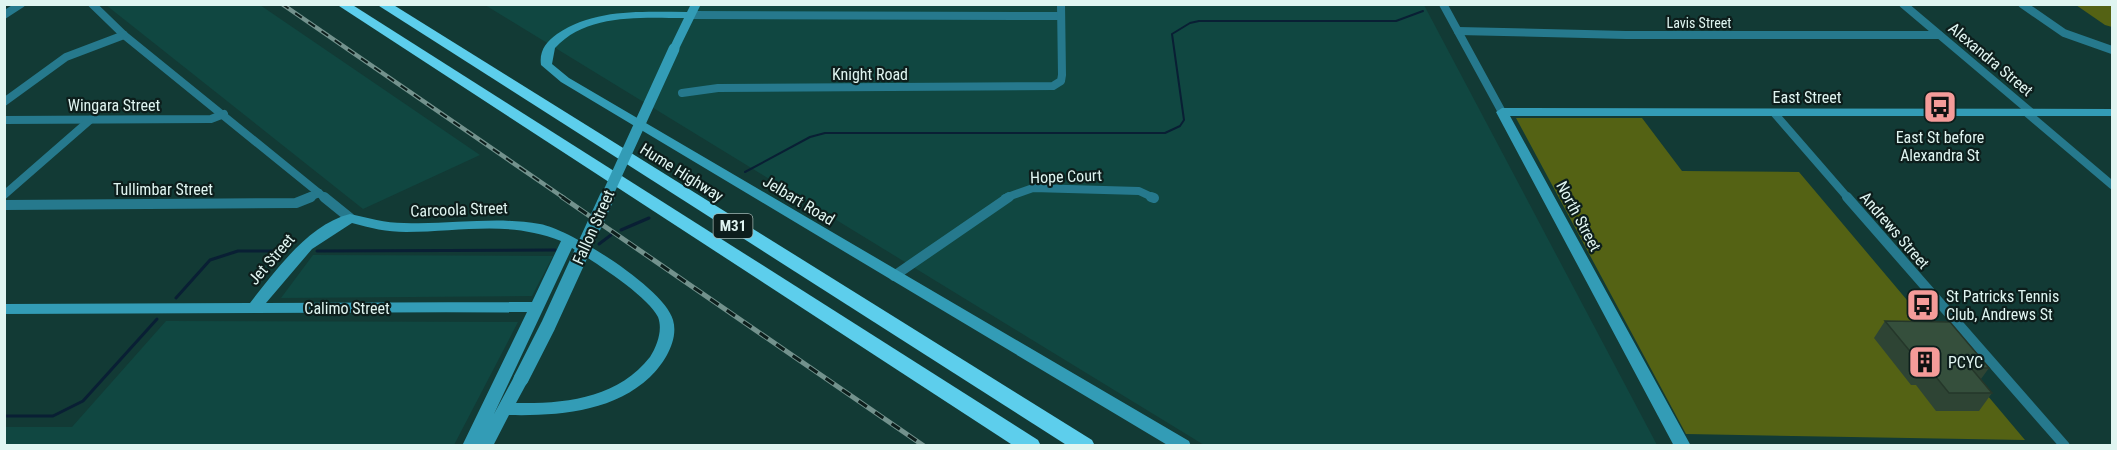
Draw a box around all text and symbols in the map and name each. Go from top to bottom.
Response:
street label: Lavis Street [1667,15,1731,31]
street label: Alexandra Street [1945,19,2037,100]
street label: Knight Road [832,65,908,84]
street label: East Street [1773,88,1842,107]
bus stop icon: East St before Alexandra St [1922,89,1958,125]
street label: Wingara Street [68,96,161,115]
place label: East St before Alexandra St [1896,128,1984,165]
street label: Hume Highway [637,139,727,206]
street label: Hope Court [1030,166,1103,187]
street label: Jelbart Road [759,172,838,229]
street label: North Street [1552,178,1605,255]
street label: Tullimbar Street [113,180,213,199]
street label: Fallon Street [569,187,618,267]
street label: Andrews Street [1856,188,1933,273]
street label: Carcoola Street [410,198,508,221]
road number: M31 [714,214,752,238]
street label: Jet Street [244,230,299,289]
bus stop icon: St Patricks Tennis Club, Andrews St [1905,287,1941,323]
place label: St Patricks Tennis Club, Andrews St [1946,287,2059,324]
street label: Calimo Street [304,299,390,318]
building icon: PCYC [1907,344,1943,380]
place label: PCYC [1948,353,1983,372]

